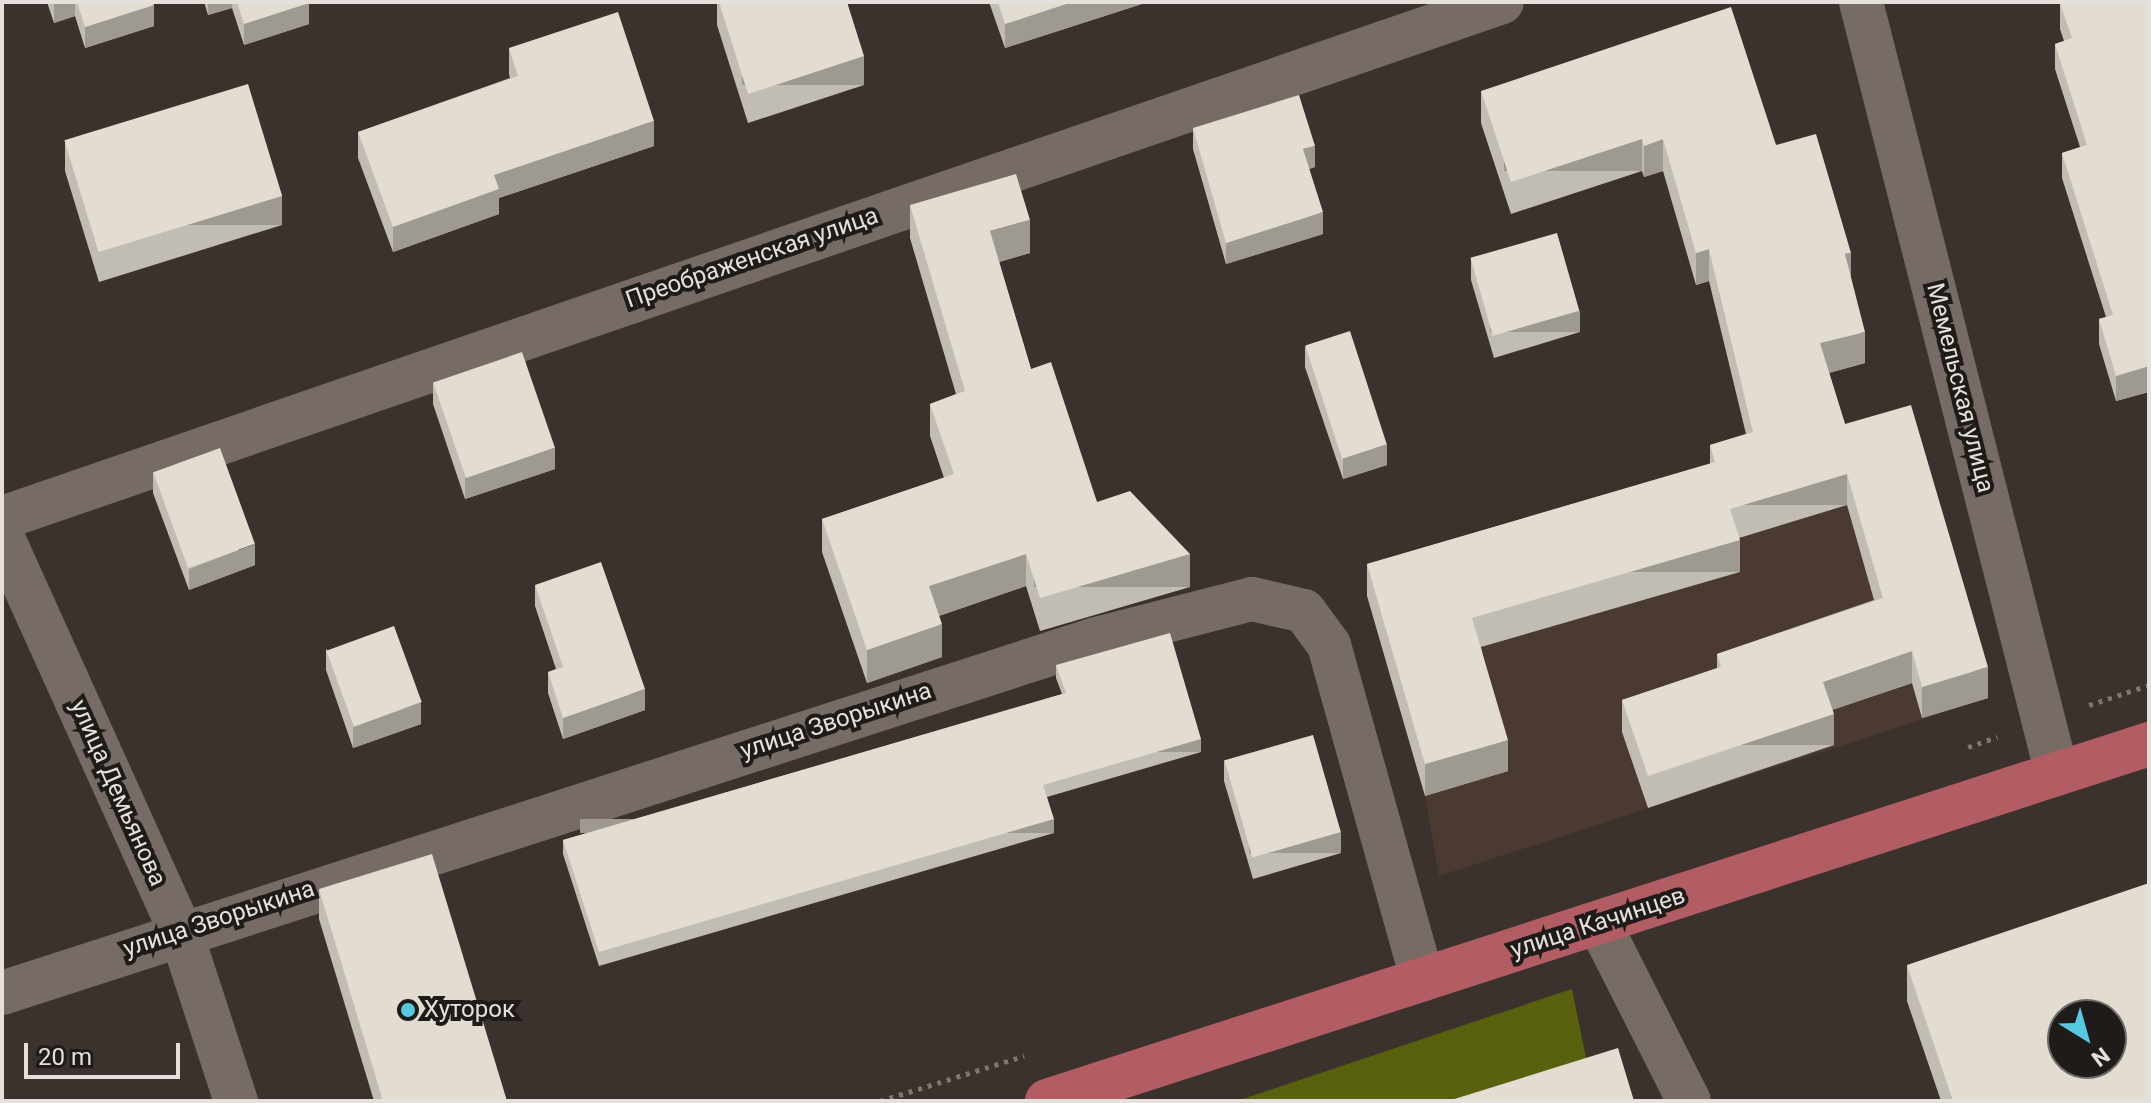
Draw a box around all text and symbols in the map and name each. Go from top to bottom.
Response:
street label: Преображенская улица [622,201,882,315]
street label: Мемельская улица [1920,280,2000,496]
street label: улица Зворыкина [737,677,935,765]
street label: улица Демьянова [64,695,172,891]
street label: улица Зворыкина [120,875,318,963]
street label: улица Качинцев [1507,881,1689,965]
place label: Хуторок [424,996,515,1024]
north arrow [2047,999,2127,1079]
marker: Хуторок [399,1001,417,1019]
scale bar [28,1027,184,1077]
text: N [2087,1042,2114,1072]
text: 20 m [38,1043,92,1071]

